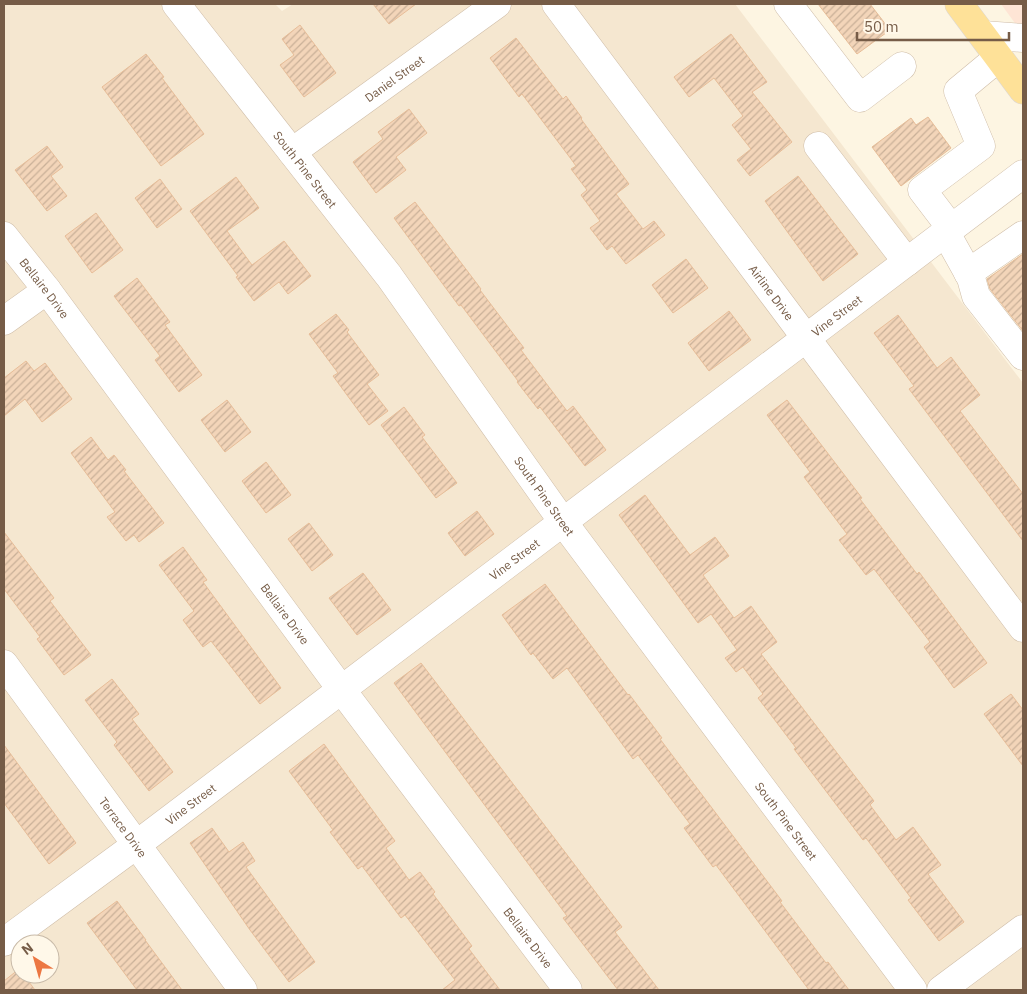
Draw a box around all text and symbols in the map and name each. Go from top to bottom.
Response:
scale bar [857,10,1010,42]
text: 50 m [864,17,899,36]
street label: Daniel Street [361,52,427,105]
street label: South Pine Street [271,128,340,211]
street label: Bellaire Drive [17,255,73,321]
street label: Airline Drive [746,261,798,323]
street label: Vine Street [808,291,865,339]
street label: South Pine Street [511,453,578,539]
street label: Vine Street [486,535,542,583]
street label: Bellaire Drive [258,580,313,647]
street label: South Pine Street [752,779,821,863]
street label: Vine Street [162,780,219,828]
street label: Terrace Drive [96,794,151,860]
street label: Bellaire Drive [501,904,556,971]
north arrow [10,934,60,984]
text: N [18,938,37,959]

